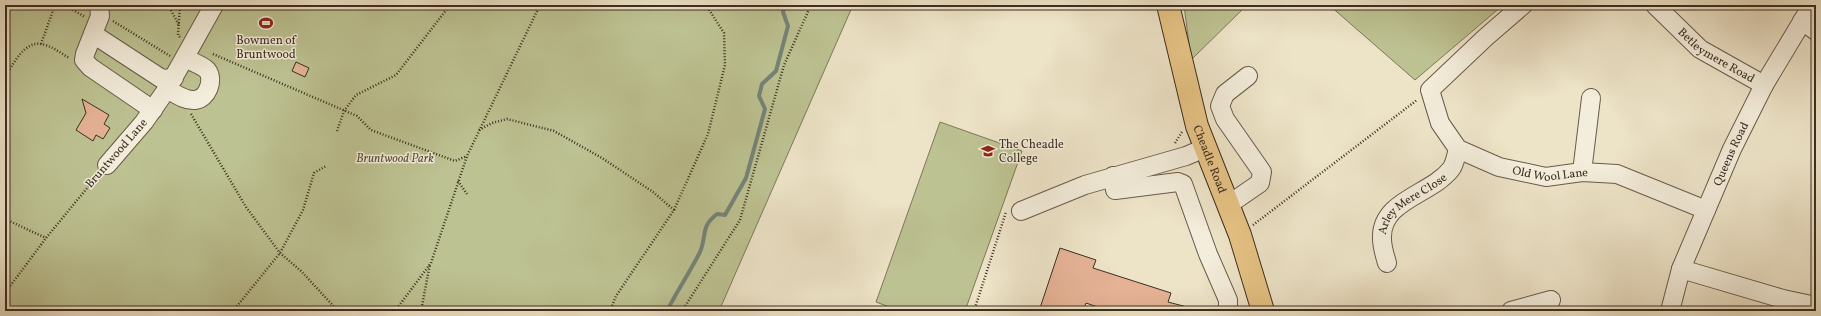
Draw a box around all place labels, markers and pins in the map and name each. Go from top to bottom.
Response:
sports icon: Bowmen of Bruntwood [258,15,274,31]
place label: Bowmen of Bruntwood [236,33,298,63]
place label: The Cheadle College [999,137,1064,167]
school or university icon: The Cheadle College [980,143,996,159]

